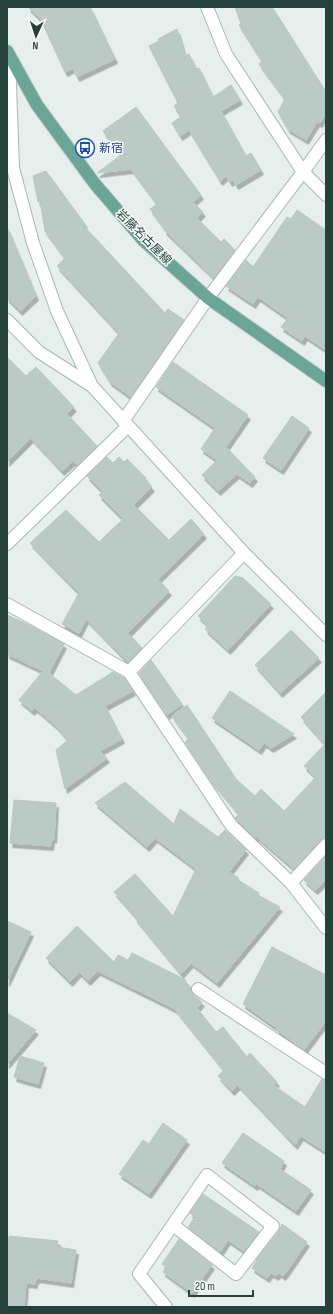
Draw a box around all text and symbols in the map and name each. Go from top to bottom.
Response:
north arrow [16,16,56,56]
text: N [32,39,39,52]
bus stop icon: 新宿 [74,137,96,159]
place label: 新宿 [99,141,123,156]
street label: 岩藤名古屋線 [113,207,174,268]
scale bar [189,1272,253,1298]
text: 20 m [195,1279,215,1294]

